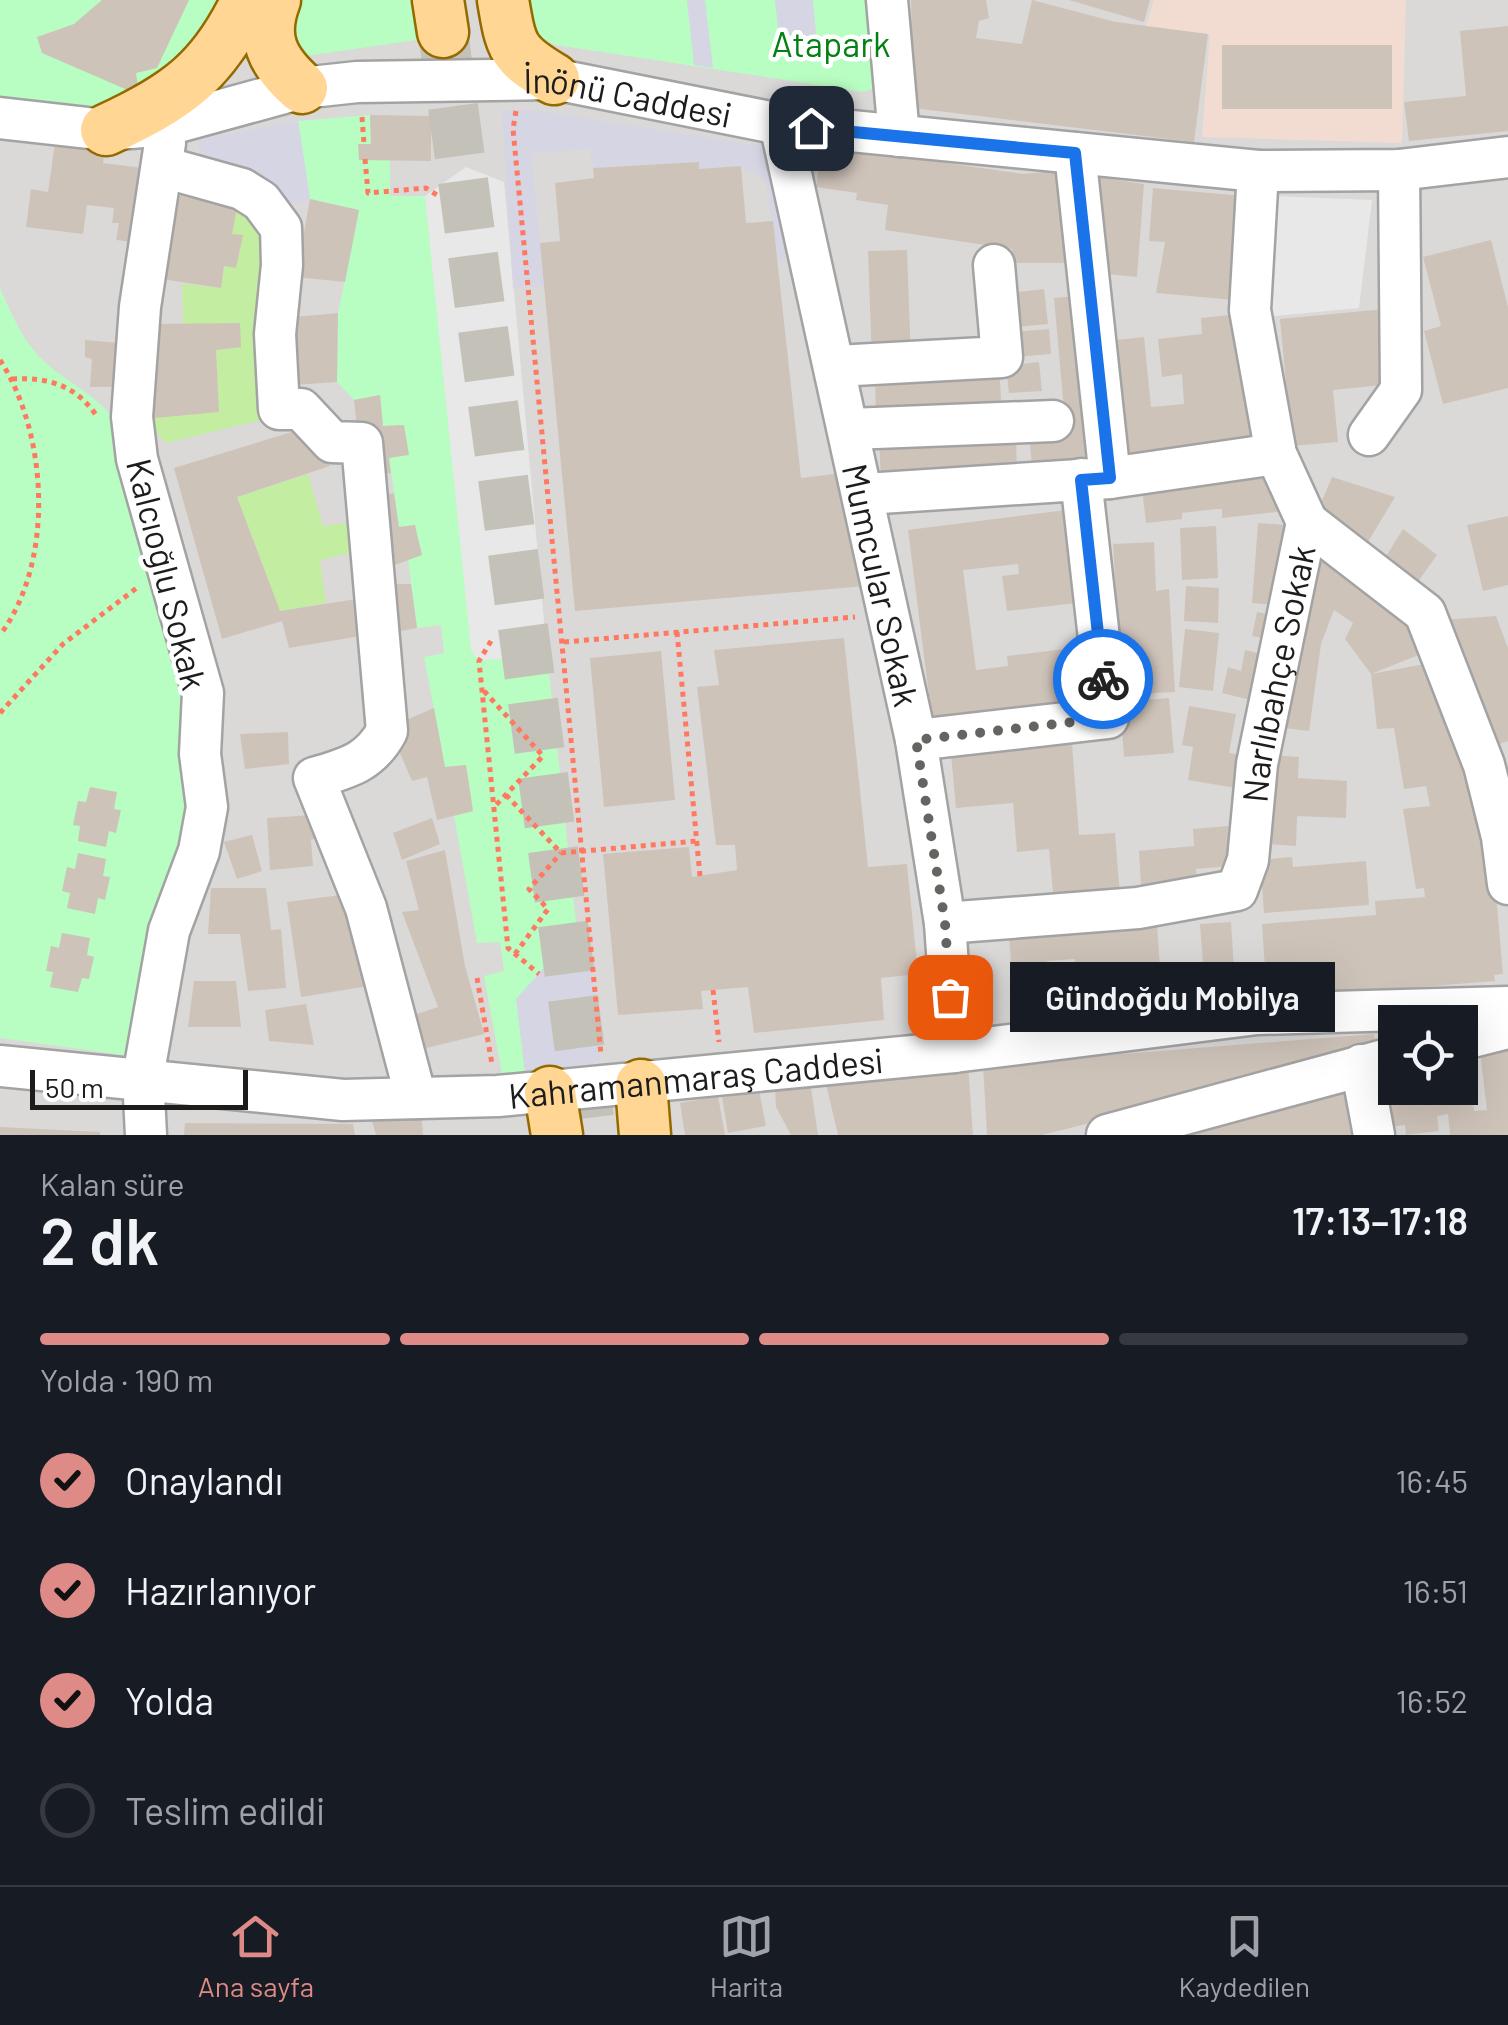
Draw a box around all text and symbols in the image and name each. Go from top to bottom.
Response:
park label: Atapark [772,22,890,64]
street label: İnönü Caddesi [523,58,735,135]
pin [769,86,854,171]
icon: home [784,101,839,156]
street label: Kalcıoğlu Sokak [119,454,217,694]
street label: Mumcular Sokak [835,460,929,710]
street label: Narlıbahçe Sokak [1233,541,1323,804]
courier [1053,629,1153,729]
icon: bike [1076,652,1131,707]
pin [908,955,993,1040]
callout: Gündoğdu Mobilya [1010,962,1335,1032]
icon: bag [923,970,978,1025]
text: Gündoğdu Mobilya [1045,978,1300,1016]
map controls [1378,1005,1478,1105]
button: locate [1378,1005,1478,1105]
street label: Kahramanmaraş Caddesi [506,1038,884,1116]
scale bar [30,1065,248,1110]
text: 50 m [45,1070,104,1104]
text: Kalan süre [40,1164,184,1202]
text: 17:13–17:18 [1292,1197,1468,1243]
text: 2 dk [40,1200,159,1278]
text: Yolda · 190 m [40,1360,213,1398]
icon: check [40,1453,95,1508]
text: Onaylandı [125,1457,283,1503]
text: 16:45 [1395,1461,1468,1499]
icon: check [40,1563,95,1618]
text: Hazırlanıyor [125,1567,316,1613]
text: 16:51 [1403,1571,1468,1609]
icon: check [40,1673,95,1728]
text: Yolda [125,1677,214,1723]
text: 16:52 [1396,1681,1468,1719]
text: Teslim edildi [125,1787,325,1833]
tab: Ana sayfa [198,1909,314,2003]
tab: Harita [710,1909,783,2003]
tab: Kaydedilen [1179,1909,1310,2003]

